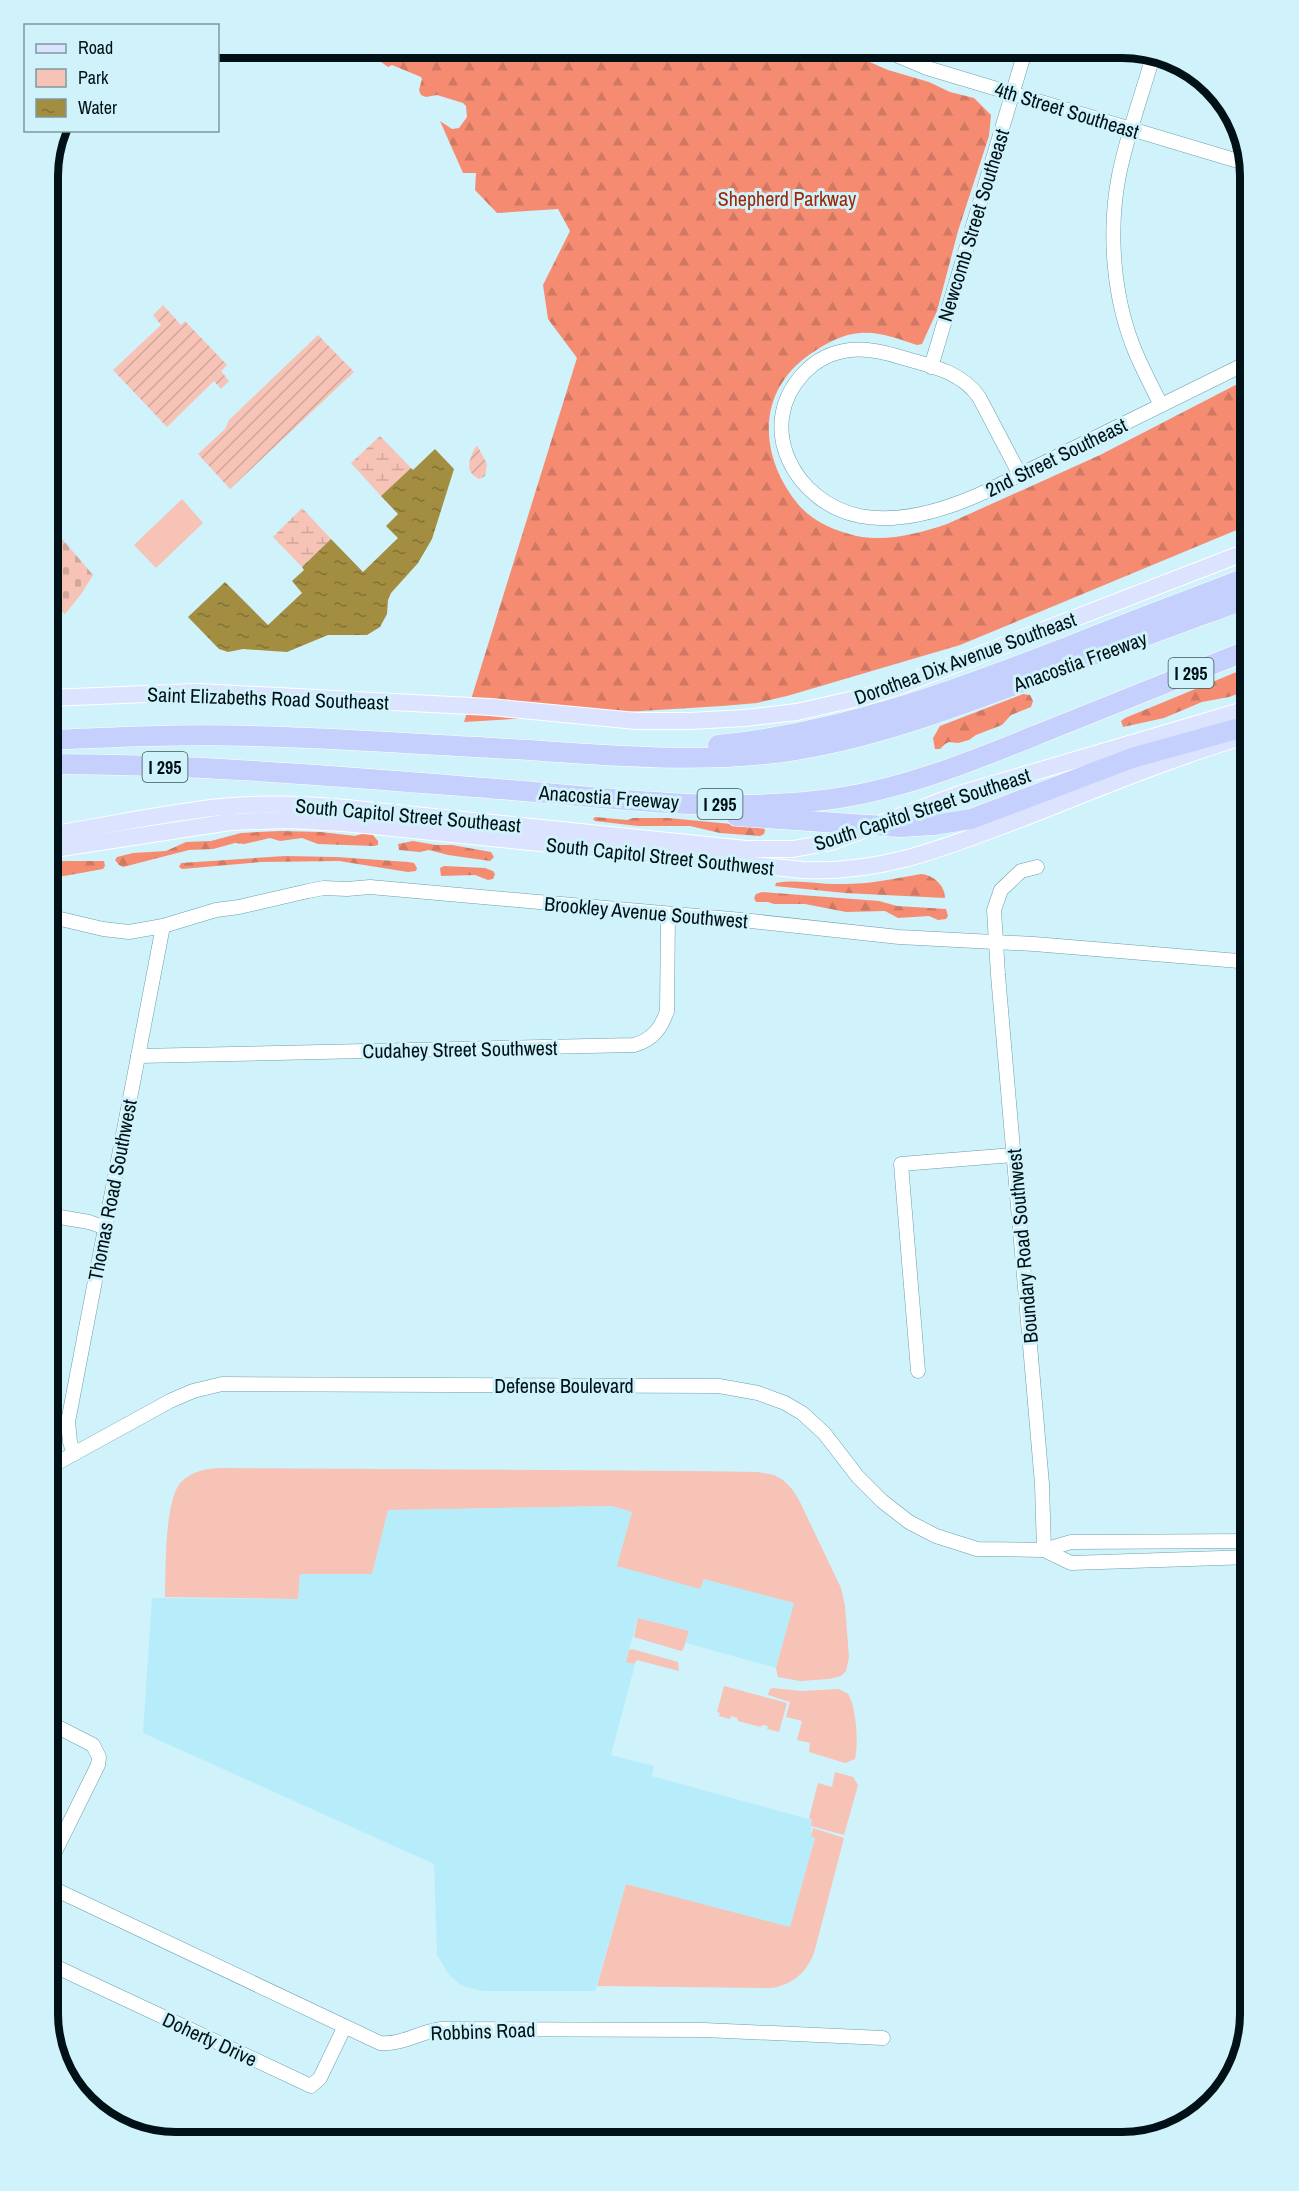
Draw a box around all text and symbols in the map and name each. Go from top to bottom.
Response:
legend [24,24,219,132]
text: Road [78,35,113,60]
text: Park [78,65,109,90]
street label: 4th Street Southeast [992,75,1143,145]
text: Water [78,95,117,120]
street label: Newcomb Street Southeast [931,125,1015,324]
park label: Shepherd Parkway [718,185,857,212]
street label: 2nd Street Southeast [981,411,1132,503]
street label: Dorothea Dix Avenue Southeast [850,605,1080,711]
street label: Anacostia Freeway [1008,624,1151,698]
road number: I 295 [1168,658,1214,688]
street label: Saint Elizabeths Road Southeast [147,680,390,716]
road number: I 295 [142,752,188,782]
street label: South Capitol Street Southeast [810,761,1034,857]
street label: Anacostia Freeway [537,779,681,815]
road number: I 295 [698,789,742,819]
street label: South Capitol Street Southeast [294,792,522,838]
street label: South Capitol Street Southwest [545,831,776,881]
street label: Brookley Avenue Southwest [543,890,749,934]
street label: Cudahey Street Southwest [362,1034,558,1064]
street label: Thomas Road Southwest [81,1097,143,1283]
street label: Boundary Road Southwest [1000,1147,1044,1344]
street label: Defense Boulevard [494,1372,634,1399]
street label: Doherty Drive [158,2005,262,2073]
street label: Robbins Road [430,2016,536,2046]

